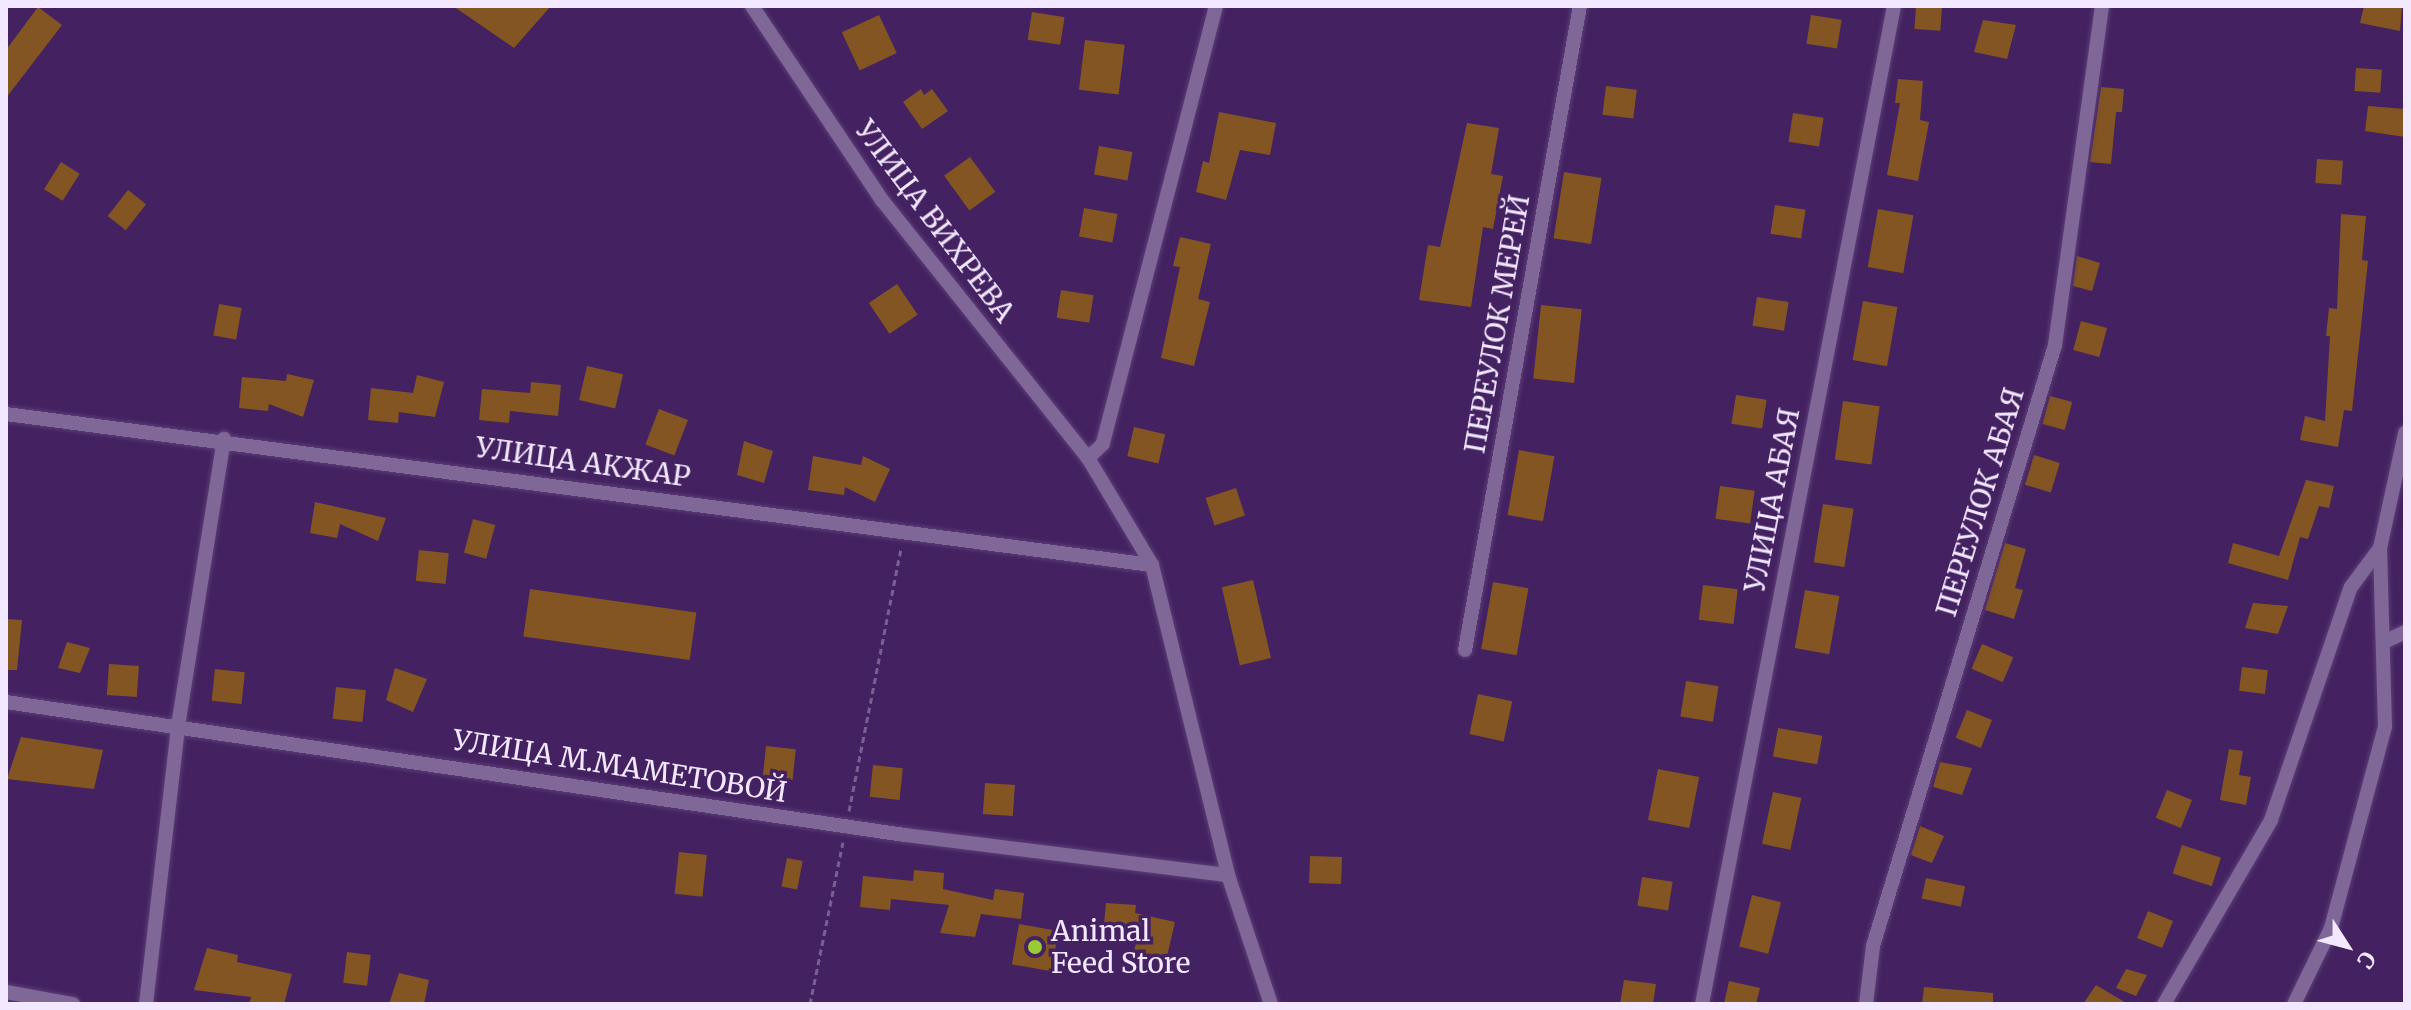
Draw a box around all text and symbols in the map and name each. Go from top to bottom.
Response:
street label: УЛИЦА ВИХРЕВА [848,114,1022,328]
street label: ПЕРЕУЛОК МЕРЕЙ [1458,192,1536,456]
street label: ПЕРЕУЛОК АБАЯ [1929,384,2031,620]
street label: УЛИЦА АБАЯ [1738,405,1806,595]
street label: УЛИЦА АКЖАР [474,430,692,494]
street label: УЛИЦА М.МАМЕТОВОЙ [450,723,790,809]
north arrow [2307,906,2387,986]
place label: Animal Feed Store [1051,914,1190,980]
marker: Animal Feed Store [1026,938,1044,956]
text: С [2351,946,2382,974]

